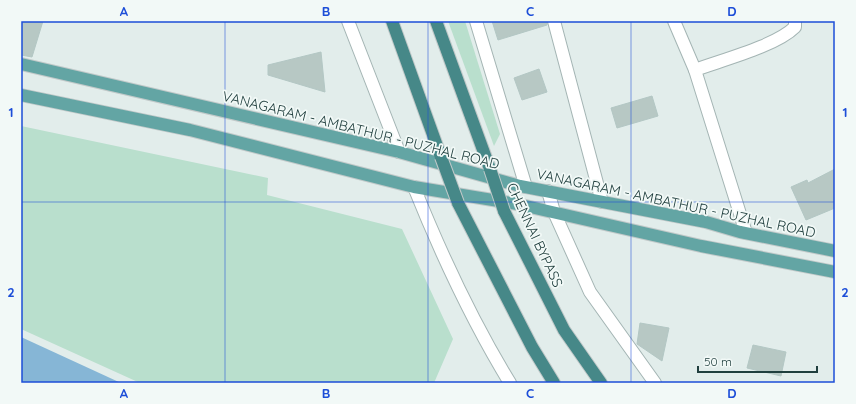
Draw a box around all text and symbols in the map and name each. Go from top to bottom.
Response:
text: A [120,3,129,19]
text: B [322,3,330,19]
text: C [526,3,534,19]
text: D [727,3,737,19]
street label: VANAGARAM - AMBATHUR - PUZHAL ROAD [221,87,501,173]
text: 1 [8,104,14,120]
text: 1 [842,104,848,120]
street label: VANAGARAM - AMBATHUR - PUZHAL ROAD [535,165,817,241]
street label: CHENNAI BYPASS [503,180,567,290]
text: 2 [7,284,15,300]
text: 2 [841,284,849,300]
scale bar [698,348,817,374]
text: 50 m [704,354,732,369]
text: A [120,385,129,401]
text: B [322,385,330,401]
text: C [526,385,534,401]
text: D [727,385,737,401]

